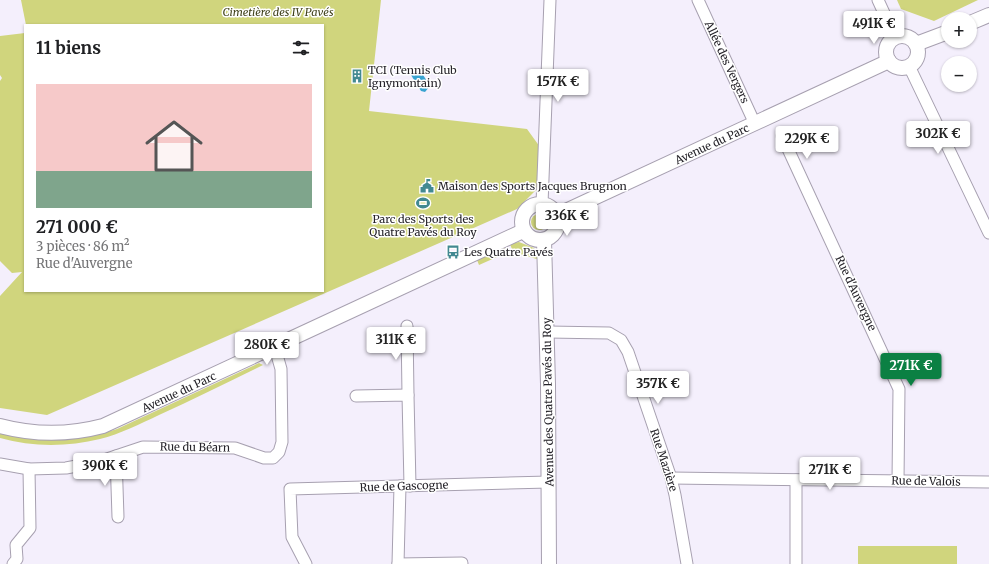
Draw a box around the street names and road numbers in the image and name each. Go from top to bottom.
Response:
street label: Allée des Vergers [701,18,752,105]
street label: Avenue du Parc [672,120,752,168]
street label: Rue d'Auvergne [832,253,880,333]
street label: Avenue des Quatre Pavés du Roy [540,317,556,488]
street label: Avenue du Parc [139,368,219,416]
street label: Rue Mazière [647,427,681,493]
street label: Rue du Béarn [160,439,231,455]
street label: Rue de Valois [891,473,961,489]
street label: Rue de Gascogne [359,477,449,495]

